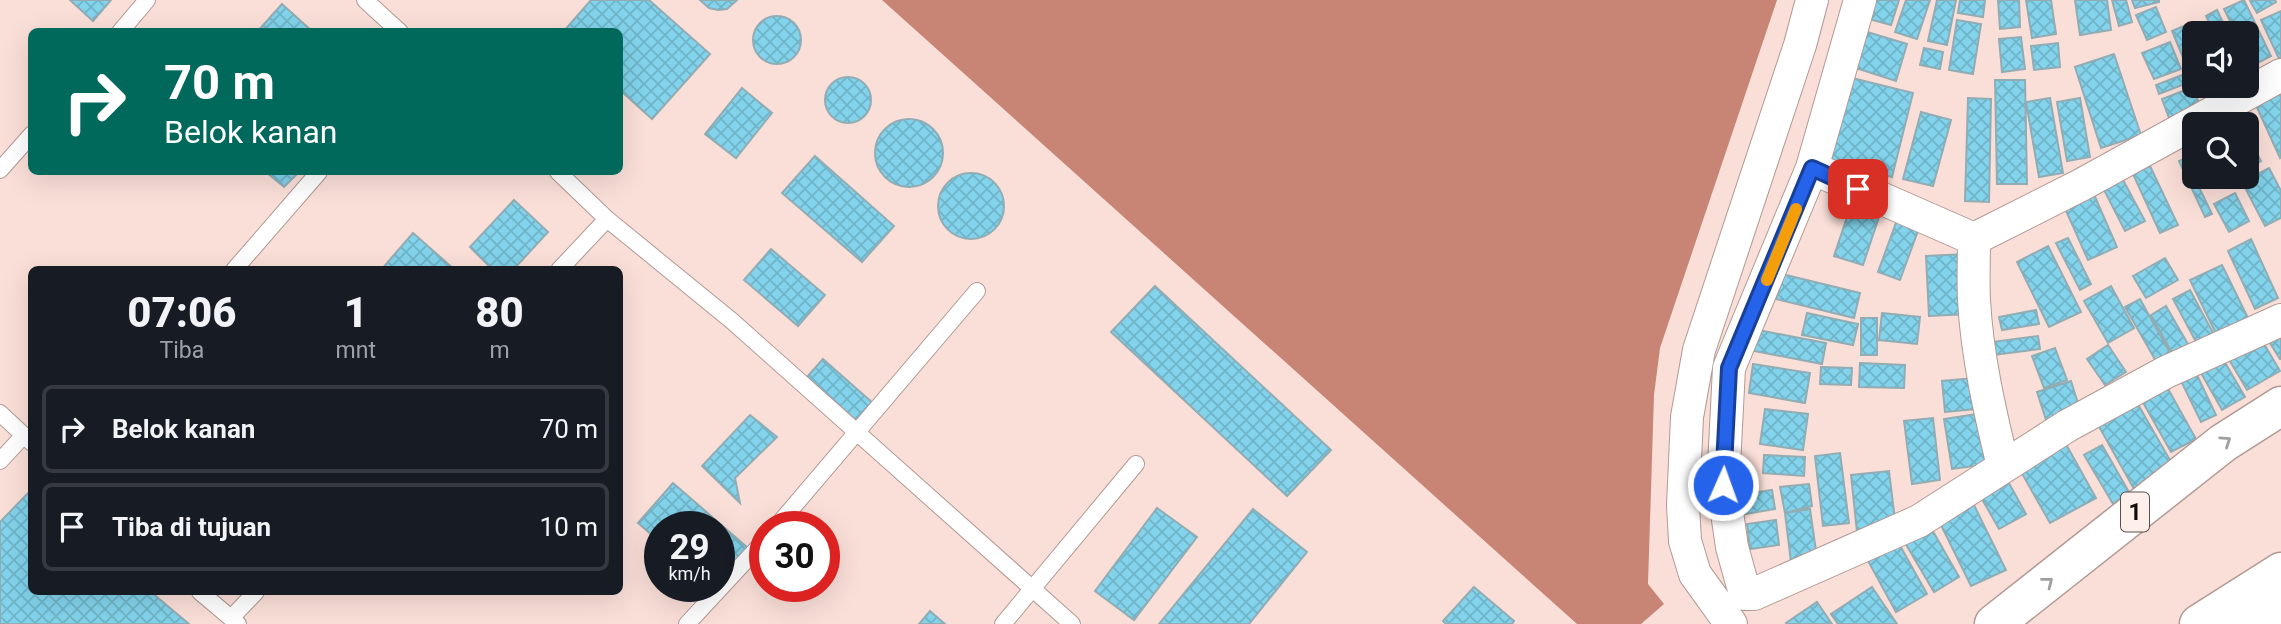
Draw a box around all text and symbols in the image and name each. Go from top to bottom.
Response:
map controls [2182,21,2259,189]
button: sound [2182,21,2259,98]
text: 70 m [164,54,275,111]
icon: right [49,56,140,147]
button: search [2182,112,2259,189]
text: Belok kanan [164,113,337,151]
pin [1828,159,1888,219]
icon: arrive [1839,170,1877,208]
text: 07:06 [127,288,236,337]
text: 1 [344,288,368,337]
text: 80 [475,288,524,337]
text: Tiba [159,337,204,364]
text: mnt [336,337,376,364]
text: m [489,337,510,364]
icon: right [53,410,91,448]
text: Belok kanan [112,414,255,444]
text: 70 m [540,414,598,444]
one-way arrow [2219,436,2232,449]
position arrow [1686,448,1760,522]
road number: 1 [2121,492,2149,532]
icon: arrive [53,508,91,546]
speed limit sign: 30 [749,511,840,602]
text: Tiba di tujuan [112,512,271,542]
text: 10 m [540,512,598,542]
text: 29 [669,527,710,568]
text: km/h [668,563,711,584]
one-way arrow [2040,577,2052,590]

